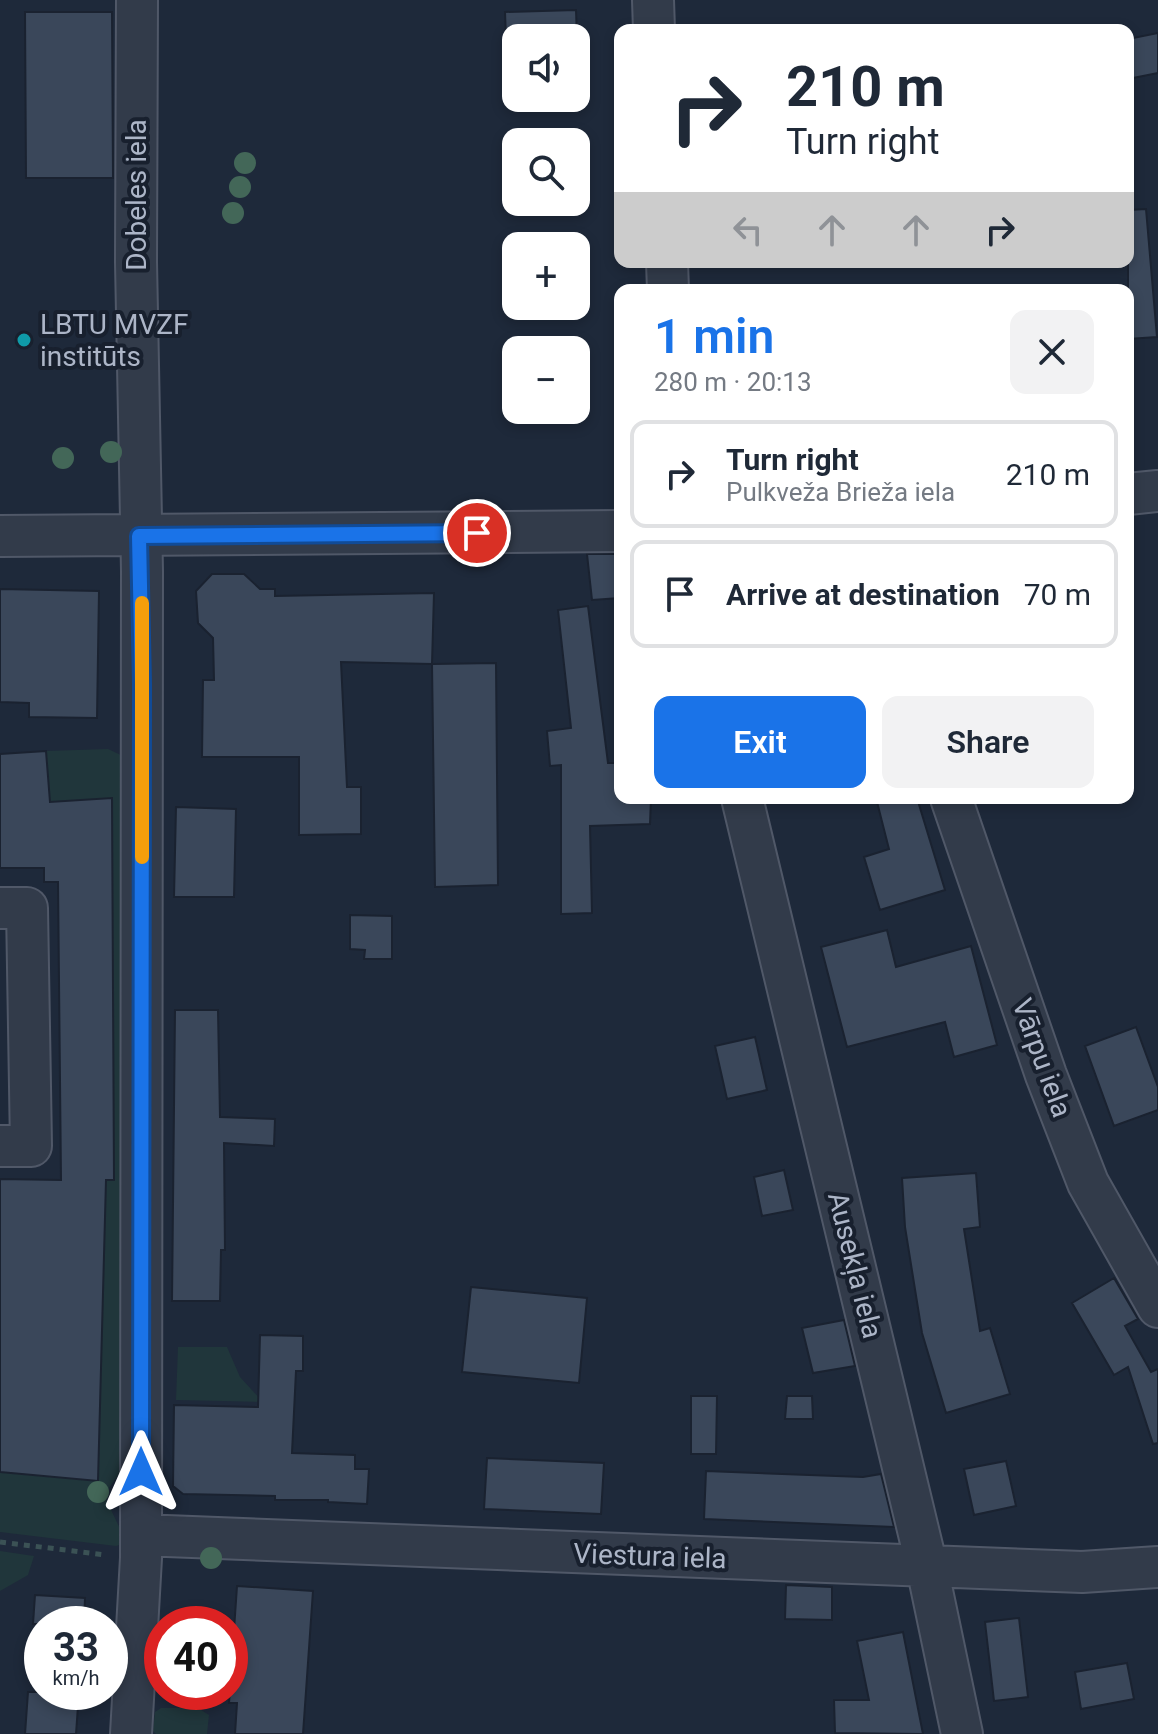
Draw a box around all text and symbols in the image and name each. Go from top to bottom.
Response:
map controls [502,24,590,424]
button: sound [502,24,590,112]
text: 210 m [786,54,945,120]
icon: right [654,56,758,160]
street label: Dobeles iela [120,119,153,271]
text: Turn right [786,121,939,163]
button: search [502,128,590,216]
icon: left [726,208,770,252]
icon: ahead [810,208,854,252]
icon: ahead [894,208,938,252]
icon: right [978,208,1022,252]
button: + [502,232,590,320]
place label: LBTU MVZF institūts [40,308,189,373]
text: 1 min [654,308,774,365]
button: close [1010,310,1094,394]
marker: LBTU MVZF institūts [15,331,33,349]
button: − [502,336,590,424]
text: 280 m · 20:13 [654,367,812,397]
text: Turn right [726,442,859,477]
icon: right [658,452,702,496]
text: 210 m [1006,457,1090,492]
text: Pulkveža Brieža iela [726,477,955,507]
pin [443,499,511,567]
icon: arrive [455,511,499,555]
icon: arrive [658,572,702,616]
text: Arrive at destination [726,577,1000,612]
text: 70 m [1024,577,1091,612]
button: Exit [654,696,866,788]
button: Share [882,696,1094,788]
street label: Vārpu iela [1005,994,1079,1122]
street label: Ausekļa iela [821,1188,889,1342]
position arrow [99,1430,183,1514]
street label: Viestura iela [573,1537,727,1575]
speed limit sign: 40 [144,1606,248,1710]
text: 33 [53,1624,99,1671]
text: km/h [53,1666,99,1690]

